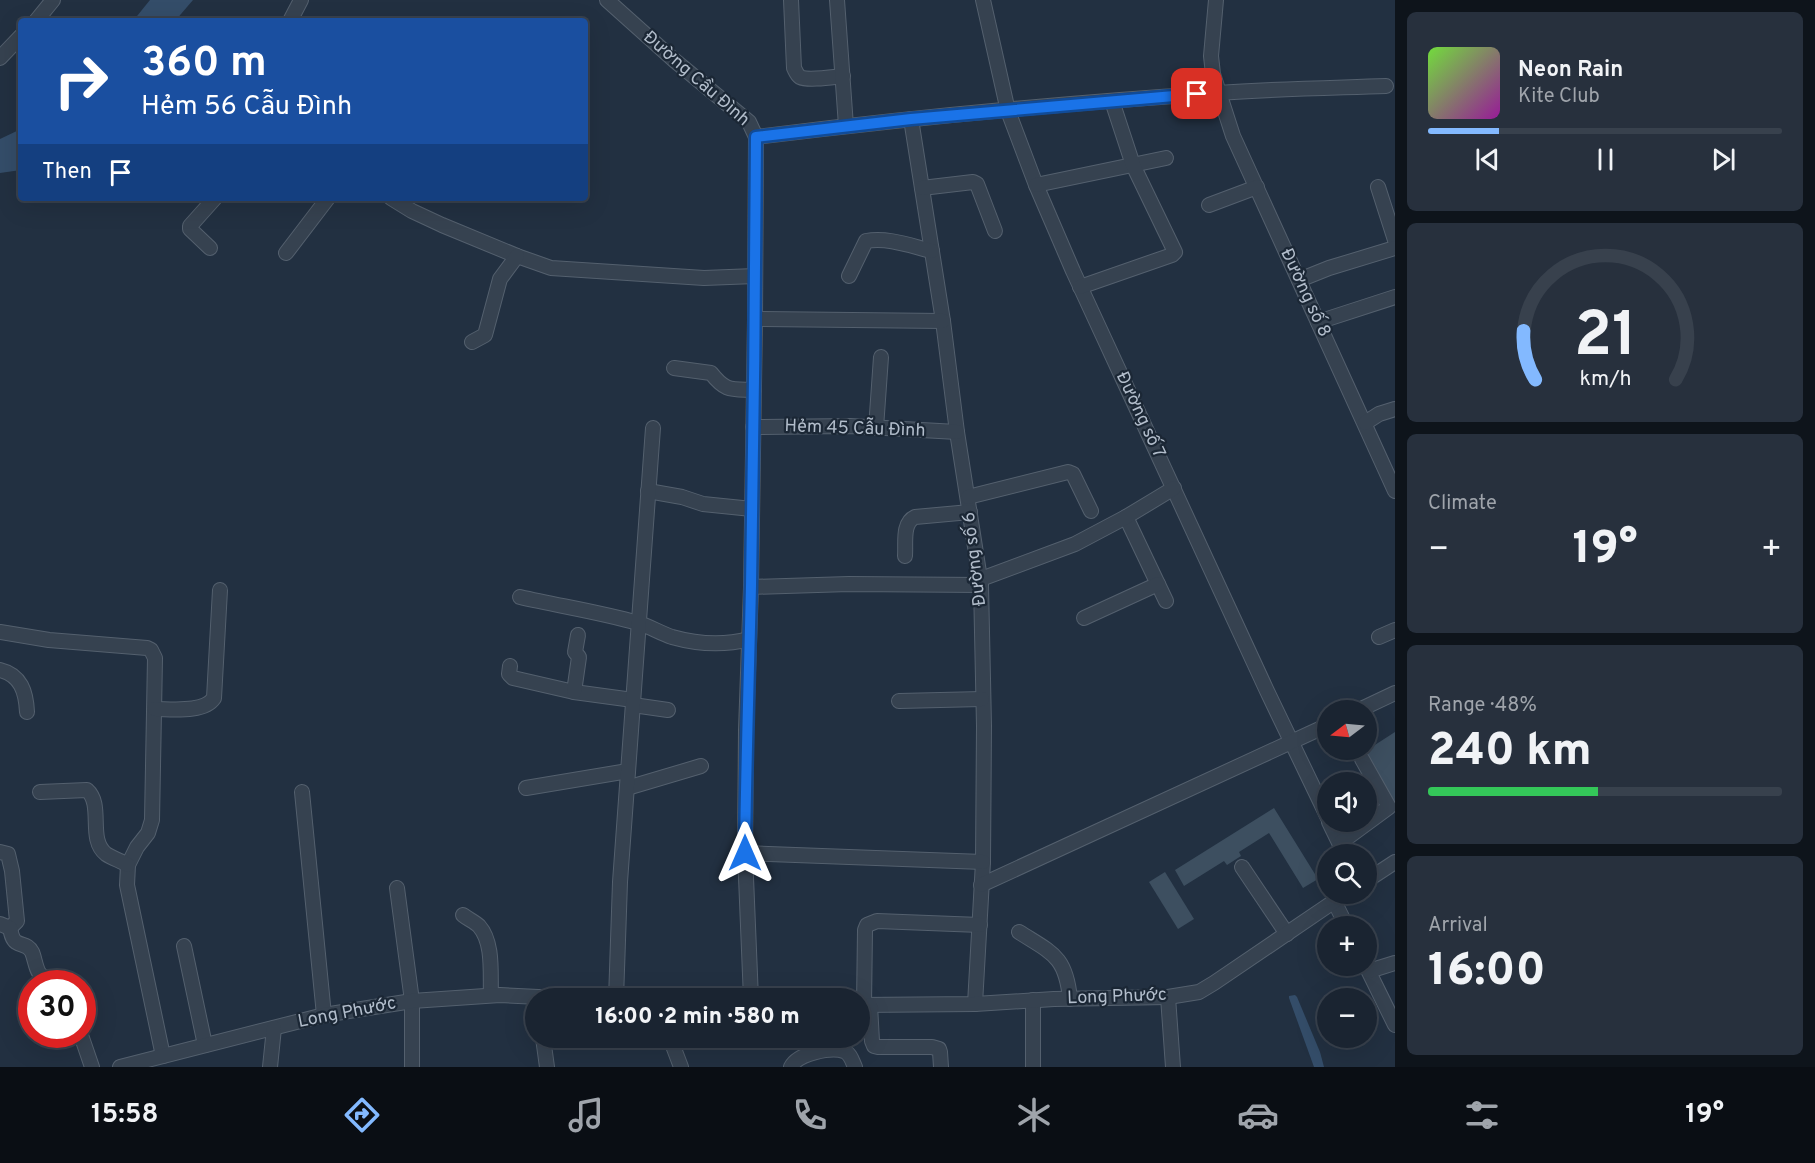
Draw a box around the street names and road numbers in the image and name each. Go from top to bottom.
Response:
street label: Đường Cầu Đình [638,26,755,132]
street label: Đường số 8 [1274,245,1336,341]
street label: Đường số 7 [1110,368,1171,462]
street label: Hẻm 45 Cẫu Đình [784,413,926,443]
street label: Đường số 6 [957,511,992,608]
street label: Long Phước [1067,984,1167,1010]
street label: Long Phước [296,992,398,1034]

